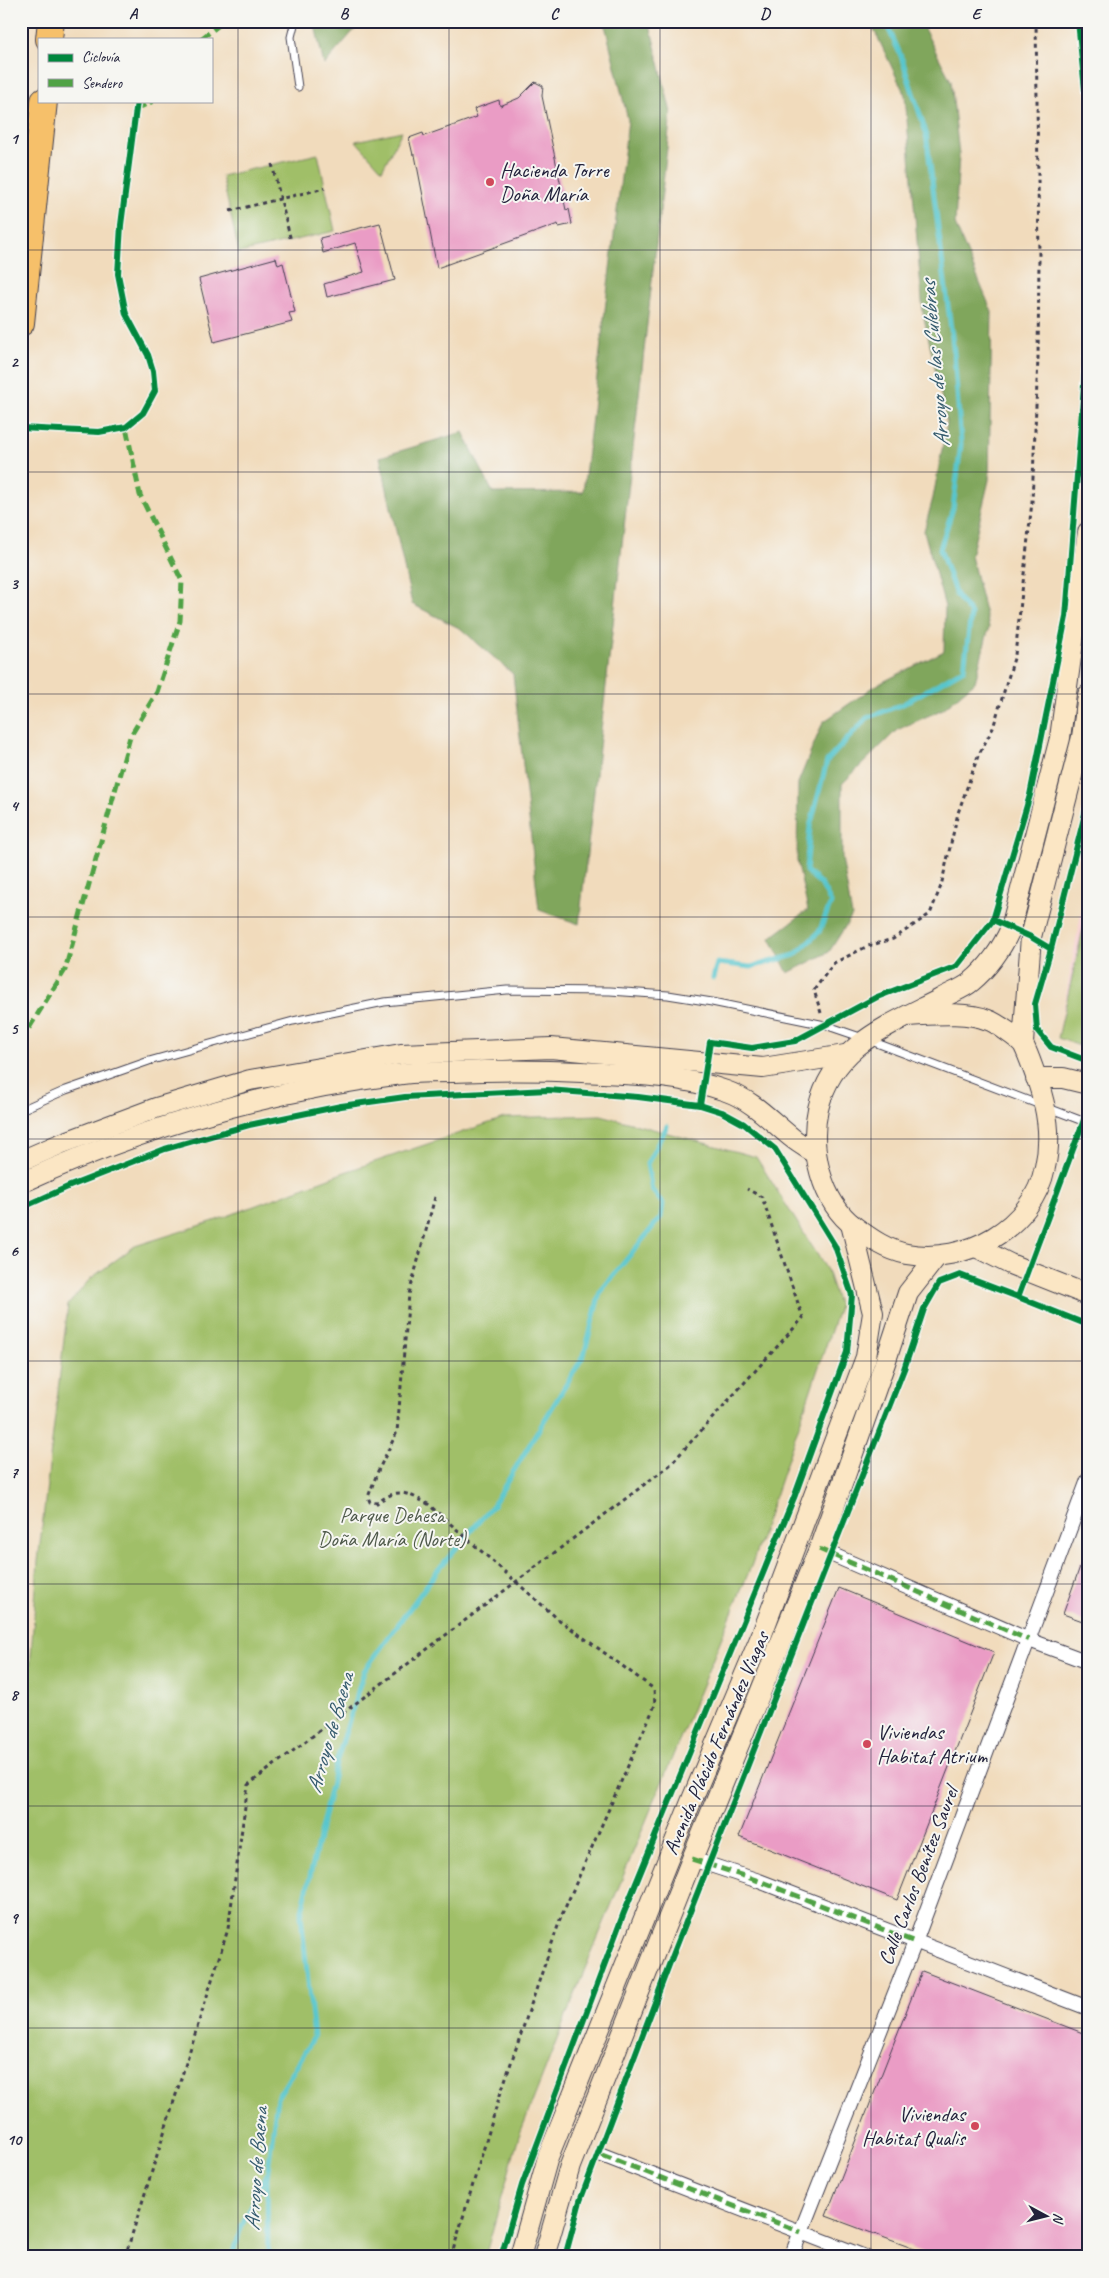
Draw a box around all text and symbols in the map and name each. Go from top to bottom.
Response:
text: A [129,4,139,24]
text: B [340,4,350,24]
text: C [550,4,560,24]
text: D [760,4,771,24]
text: E [972,4,983,24]
legend [38,38,212,102]
text: Ciclovía [82,48,121,67]
text: Sendero [82,74,123,93]
text: 1 [10,129,19,149]
place label: Hacienda Torre Doña María [500,157,610,207]
marker: Hacienda Torre Doña María [484,176,496,188]
water label: Arroyo de las Culebras [913,275,956,448]
text: 2 [10,352,19,372]
text: 3 [10,574,19,594]
text: 4 [10,796,19,816]
text: 5 [11,1019,20,1039]
text: 6 [10,1241,19,1261]
text: 7 [10,1463,19,1483]
park label: Parque Dehesa Doña María (Norte) [318,1502,467,1552]
street label: Avenida Plácido Fernández Viagas [657,1626,776,1858]
water label: Arroyo de Baena [300,1667,361,1796]
text: 8 [10,1685,19,1705]
place label: Viviendas Habitat Atrium [877,1719,988,1769]
marker: Viviendas Habitat Atrium [861,1738,873,1750]
street label: Calle Carlos Benítez Saurel [872,1780,965,1969]
text: 9 [10,1908,19,1928]
place label: Viviendas Habitat Qualis [862,2101,967,2151]
water label: Arroyo de Baena [238,2104,274,2231]
marker: Viviendas Habitat Qualis [969,2120,981,2132]
text: 10 [7,2130,23,2150]
north arrow [1022,2190,1072,2240]
text: N [1049,2212,1067,2225]

